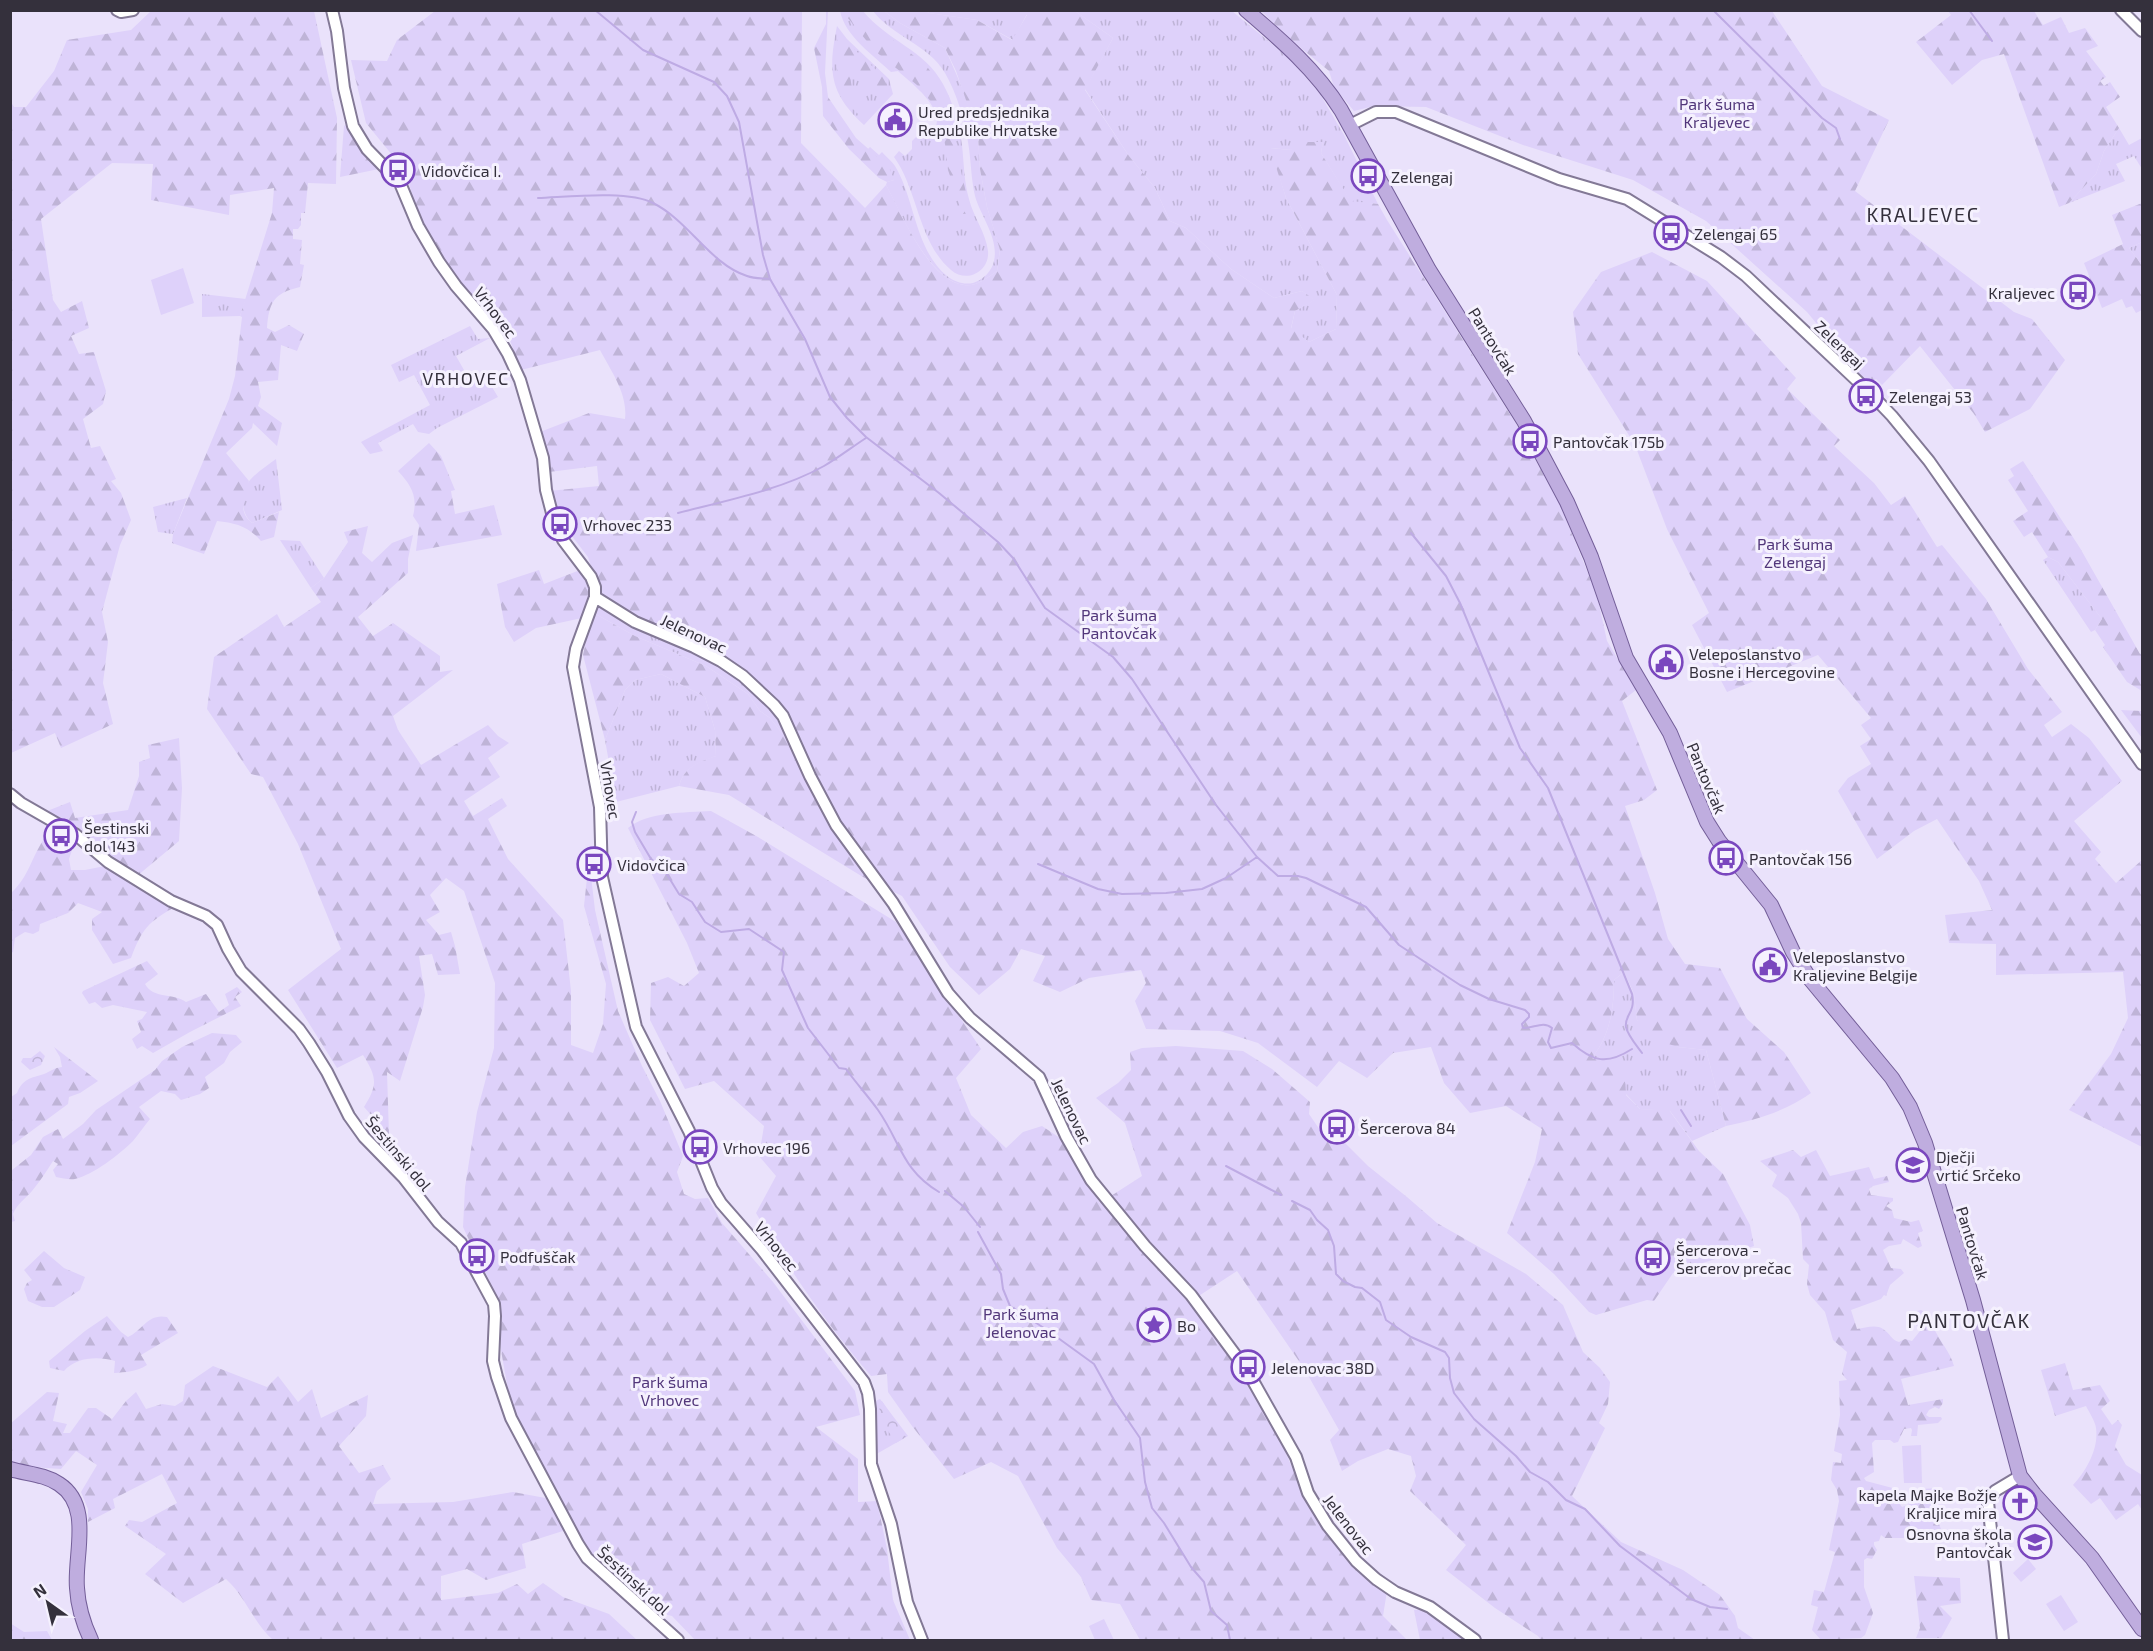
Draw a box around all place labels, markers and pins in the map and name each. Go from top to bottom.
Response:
public building icon: Ured predsjednika Republike Hrvatske [877,102,913,138]
place label: Ured predsjednika Republike Hrvatske [918,102,1058,139]
bus stop icon: Vidovčica I. [380,152,416,188]
bus stop icon: Zelengaj [1350,158,1386,194]
place label: Vidovčica I. [421,161,501,180]
place label: Zelengaj [1391,167,1453,187]
bus stop icon: Zelengaj 65 [1653,215,1689,251]
place label: Zelengaj 65 [1694,224,1777,244]
bus stop icon: Kraljevec [2060,274,2096,310]
place label: Kraljevec [1988,283,2055,303]
bus stop icon: Zelengaj 53 [1848,378,1884,414]
place label: Zelengaj 53 [1889,387,1972,407]
bus stop icon: Pantovčak 175b [1512,423,1548,459]
place label: Pantovčak 175b [1553,432,1664,451]
bus stop icon: Vrhovec 233 [542,506,578,542]
place label: Vrhovec 233 [583,515,672,534]
public building icon: Veleposlanstvo Bosne i Hercegovine [1648,644,1684,680]
place label: Veleposlanstvo Bosne i Hercegovine [1689,644,1835,681]
bus stop icon: Šestinski dol 143 [43,818,79,854]
place label: Šestinski dol 143 [84,818,149,855]
bus stop icon: Pantovčak 156 [1708,840,1744,876]
bus stop icon: Vidovčica [576,846,612,882]
place label: Pantovčak 156 [1749,849,1852,868]
place label: Vidovčica [617,855,686,874]
public building icon: Veleposlanstvo Kraljevine Belgije [1752,947,1788,983]
place label: Veleposlanstvo Kraljevine Belgije [1793,947,1918,985]
bus stop icon: Šercerova 84 [1319,1109,1355,1145]
place label: Šercerova 84 [1360,1118,1456,1137]
bus stop icon: Vrhovec 196 [682,1129,718,1165]
place label: Vrhovec 196 [723,1138,810,1157]
school or university icon: Dječji vrtić Srčeko [1895,1147,1931,1183]
place label: Dječji vrtić Srčeko [1936,1147,2021,1184]
bus stop icon: Podfuščak [459,1238,495,1274]
bus stop icon: Šercerova - Šercerov prečac [1635,1240,1671,1276]
place label: Šercerova - Šercerov prečac [1676,1240,1792,1277]
place label: Podfuščak [500,1247,576,1266]
place icon: Bo [1136,1307,1172,1343]
place label: Bo [1177,1316,1196,1335]
bus stop icon: Jelenovac 38D [1230,1349,1266,1385]
place label: Jelenovac 38D [1271,1358,1374,1377]
place label: kapela Majke Božje Kraljice mira [1858,1485,1997,1523]
church icon: kapela Majke Božje Kraljice mira [2002,1485,2038,1521]
place label: Osnovna škola Pantovčak [1906,1524,2012,1561]
school or university icon: Osnovna škola Pantovčak [2017,1524,2053,1560]

